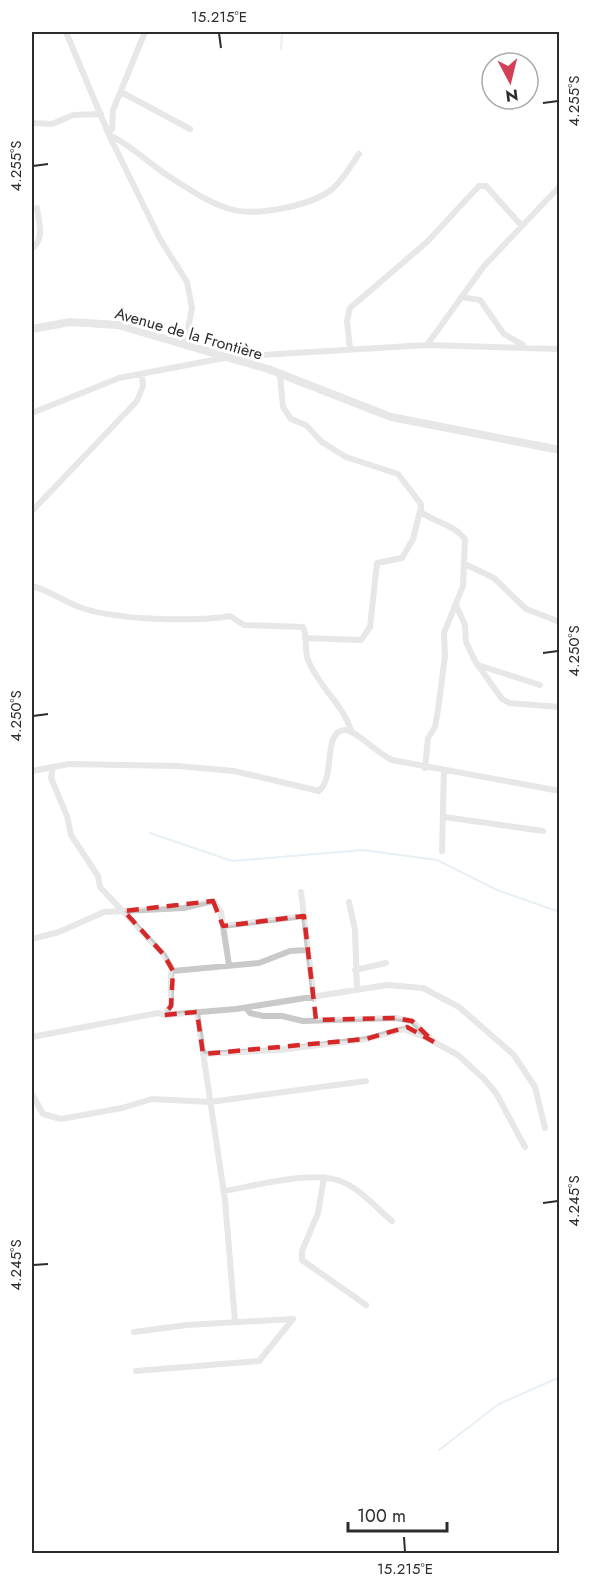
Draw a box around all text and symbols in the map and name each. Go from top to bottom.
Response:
text: 15.215°E [191,6,247,28]
north arrow [480,51,540,111]
text: 4.255°S [563,75,585,127]
text: N [504,83,519,108]
text: 4.255°S [5,140,27,192]
street label: Avenue de la Frontière [112,301,265,366]
text: 4.250°S [563,625,585,677]
text: 4.250°S [5,690,27,742]
text: 4.245°S [563,1175,585,1227]
text: 4.245°S [5,1239,27,1291]
scale bar [348,1495,447,1533]
text: 100 m [357,1503,406,1529]
text: 15.215°E [377,1558,433,1580]

